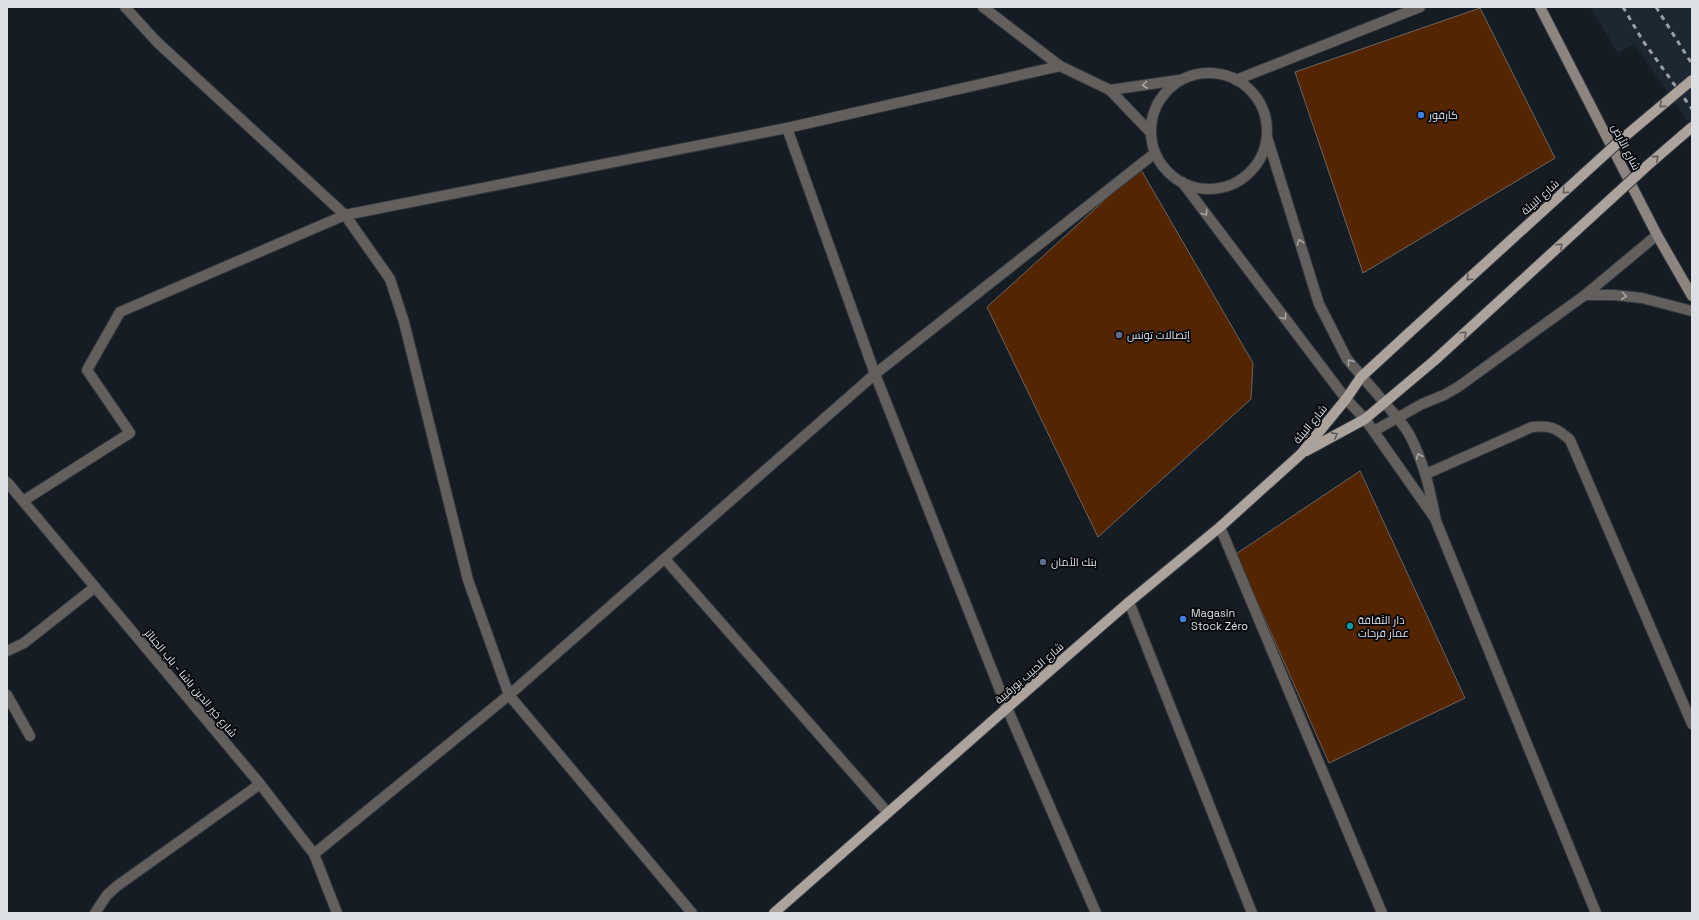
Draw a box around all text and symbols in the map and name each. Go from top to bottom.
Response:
one-way arrow [1141,80,1148,89]
one-way arrow [1659,100,1667,107]
place label: كارفور [1428,108,1458,122]
marker: كارفور [1416,110,1426,120]
street label: شارع الأرض [1607,121,1644,173]
one-way arrow [1651,156,1659,163]
street label: شارع البيئة [1518,176,1563,218]
one-way arrow [1562,186,1569,193]
one-way arrow [1201,209,1208,216]
one-way arrow [1296,239,1305,246]
one-way arrow [1555,243,1563,251]
one-way arrow [1466,274,1473,281]
one-way arrow [1621,291,1627,300]
one-way arrow [1279,313,1287,320]
place label: إتصالات تونس [1127,328,1190,342]
marker: إتصالات تونس [1114,330,1124,340]
one-way arrow [1459,331,1467,339]
one-way arrow [1348,359,1355,366]
street label: شارع البيئة [1290,402,1331,447]
one-way arrow [1331,432,1338,440]
one-way arrow [1416,453,1424,460]
place label: بنك الأمان [1051,555,1097,569]
marker: بنك الأمان [1038,557,1048,567]
place label: Magasin Stock Zéro [1191,606,1248,633]
place label: دار الثقافة عمار فرحات [1358,613,1409,640]
marker: Magasin Stock Zéro [1178,614,1188,624]
marker: دار الثقافة عمار فرحات [1345,621,1355,631]
street label: شارع خير الدين باشا - باب الجنائز [140,625,240,740]
street label: شارع الحبيب بورقيبة [992,639,1067,707]

